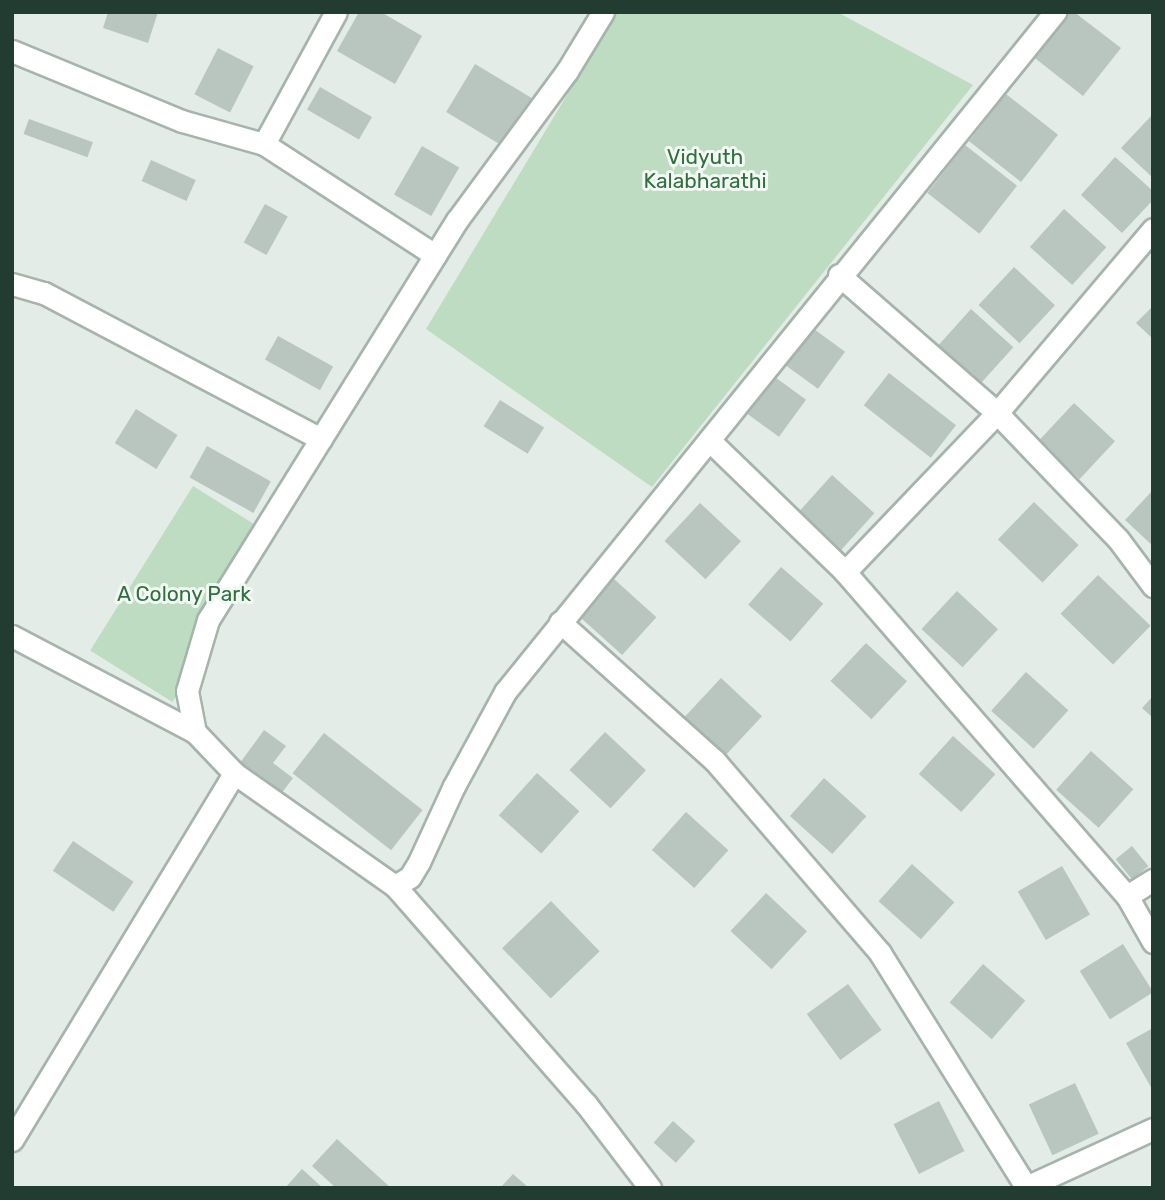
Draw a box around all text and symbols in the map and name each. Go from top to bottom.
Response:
park label: Vidyuth Kalabharathi [643,144,767,194]
park label: A Colony Park [116,581,252,607]

